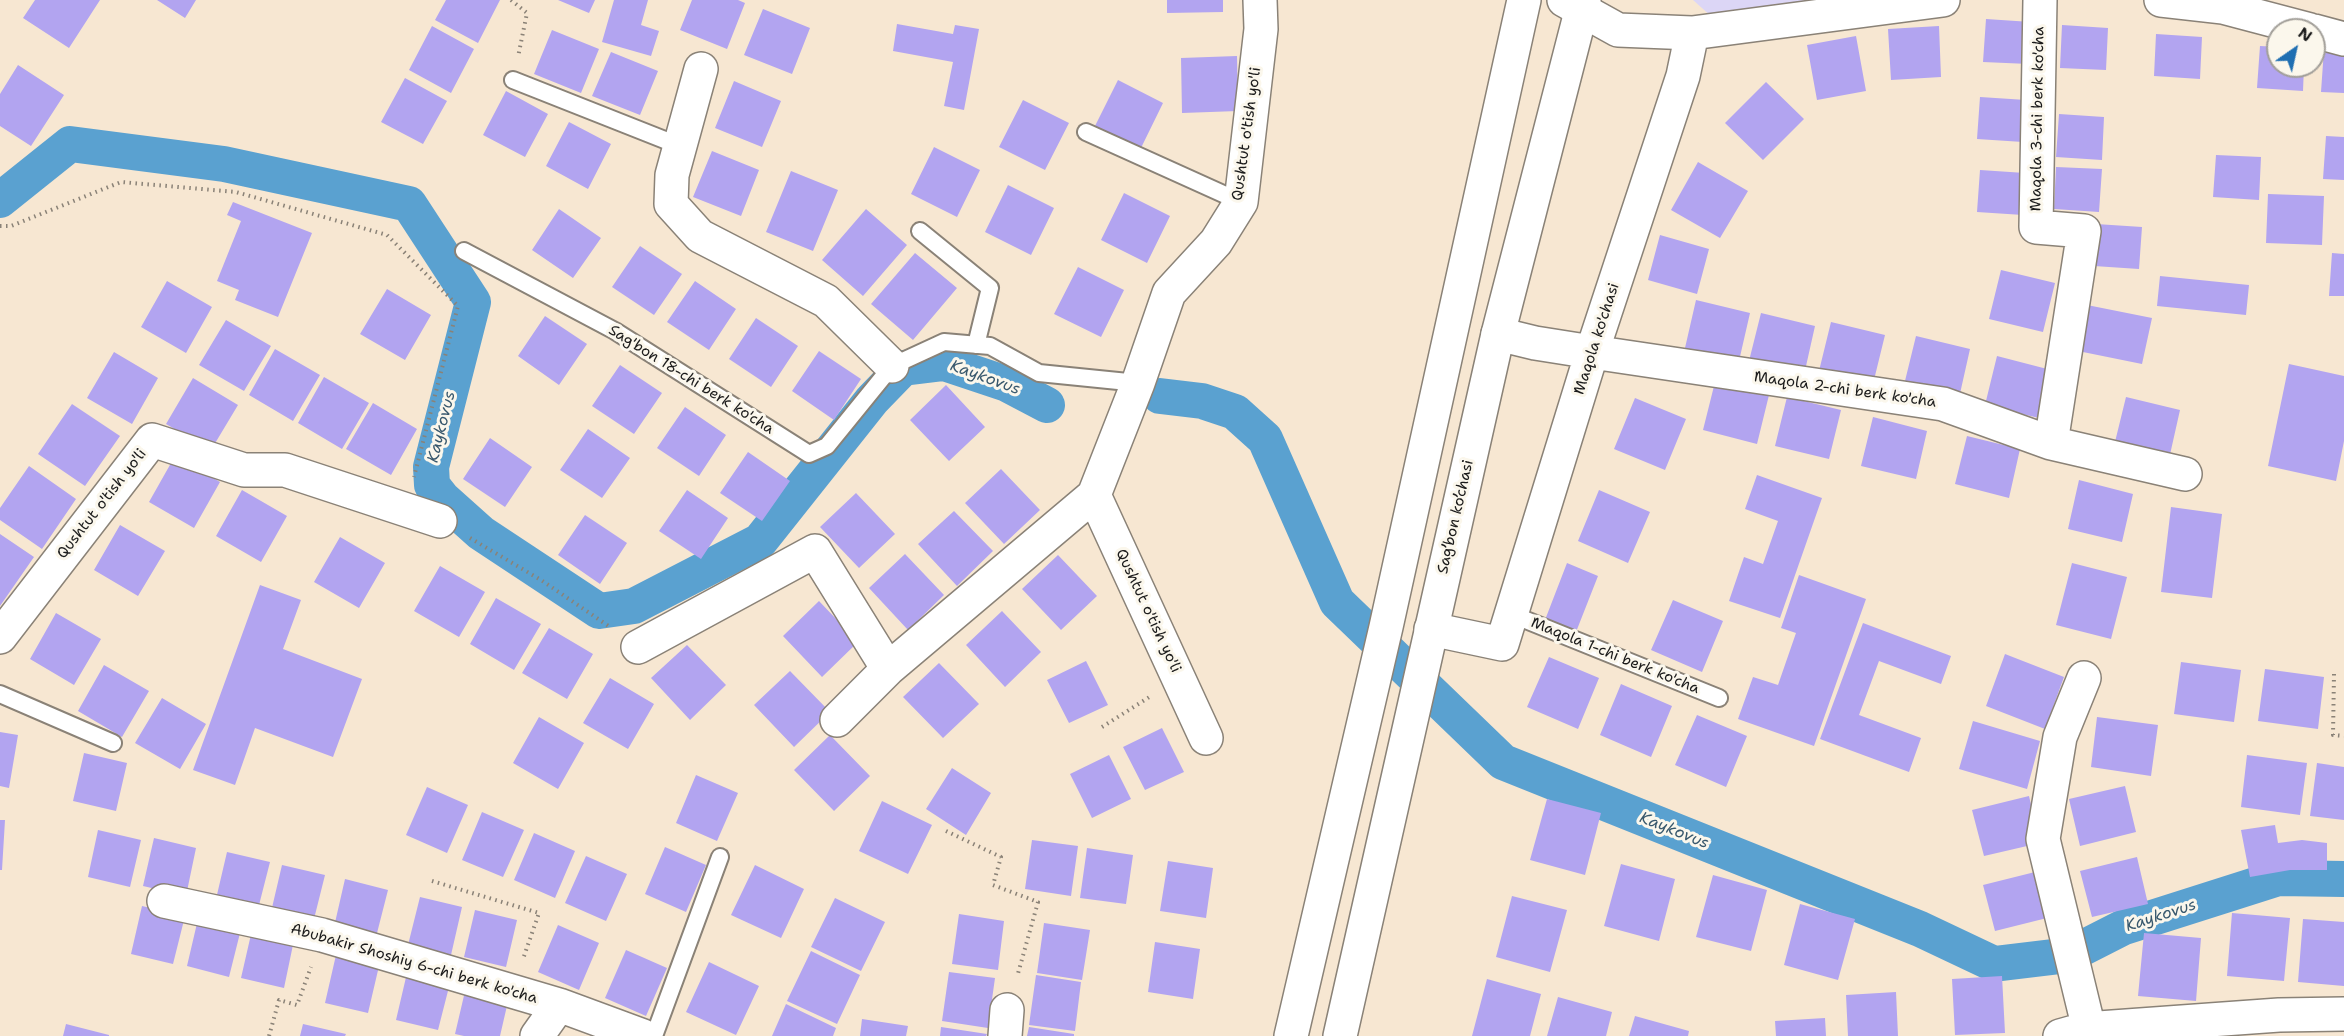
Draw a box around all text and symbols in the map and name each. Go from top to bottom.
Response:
north arrow [2266,18,2326,78]
text: N [2294,22,2316,47]
street label: Maqola 3-chi berk ko'cha [2027,26,2049,212]
street label: Qushtut o'tish yo'li [1229,66,1265,202]
street label: Maqola ko'chasi [1570,281,1624,397]
street label: Sag'bon 18-chi berk ko'cha [605,322,777,438]
water label: Kaykovus [947,356,1023,400]
street label: Maqola 2-chi berk ko'cha [1753,368,1937,412]
water label: Kaykovus [424,389,460,465]
street label: Qushtut o'tish yo'li [53,445,151,563]
street label: Sag’bon ko’chasi [1434,458,1478,576]
street label: Qushtut o'tish yo'li [1111,546,1185,676]
street label: Maqola 1-chi berk ko'cha [1528,614,1702,698]
water label: Kaykovus [1637,808,1711,854]
water label: Kaykovus [2123,896,2199,936]
street label: Abubakir Shoshiy 6-chi berk ko'cha [289,920,539,1008]

